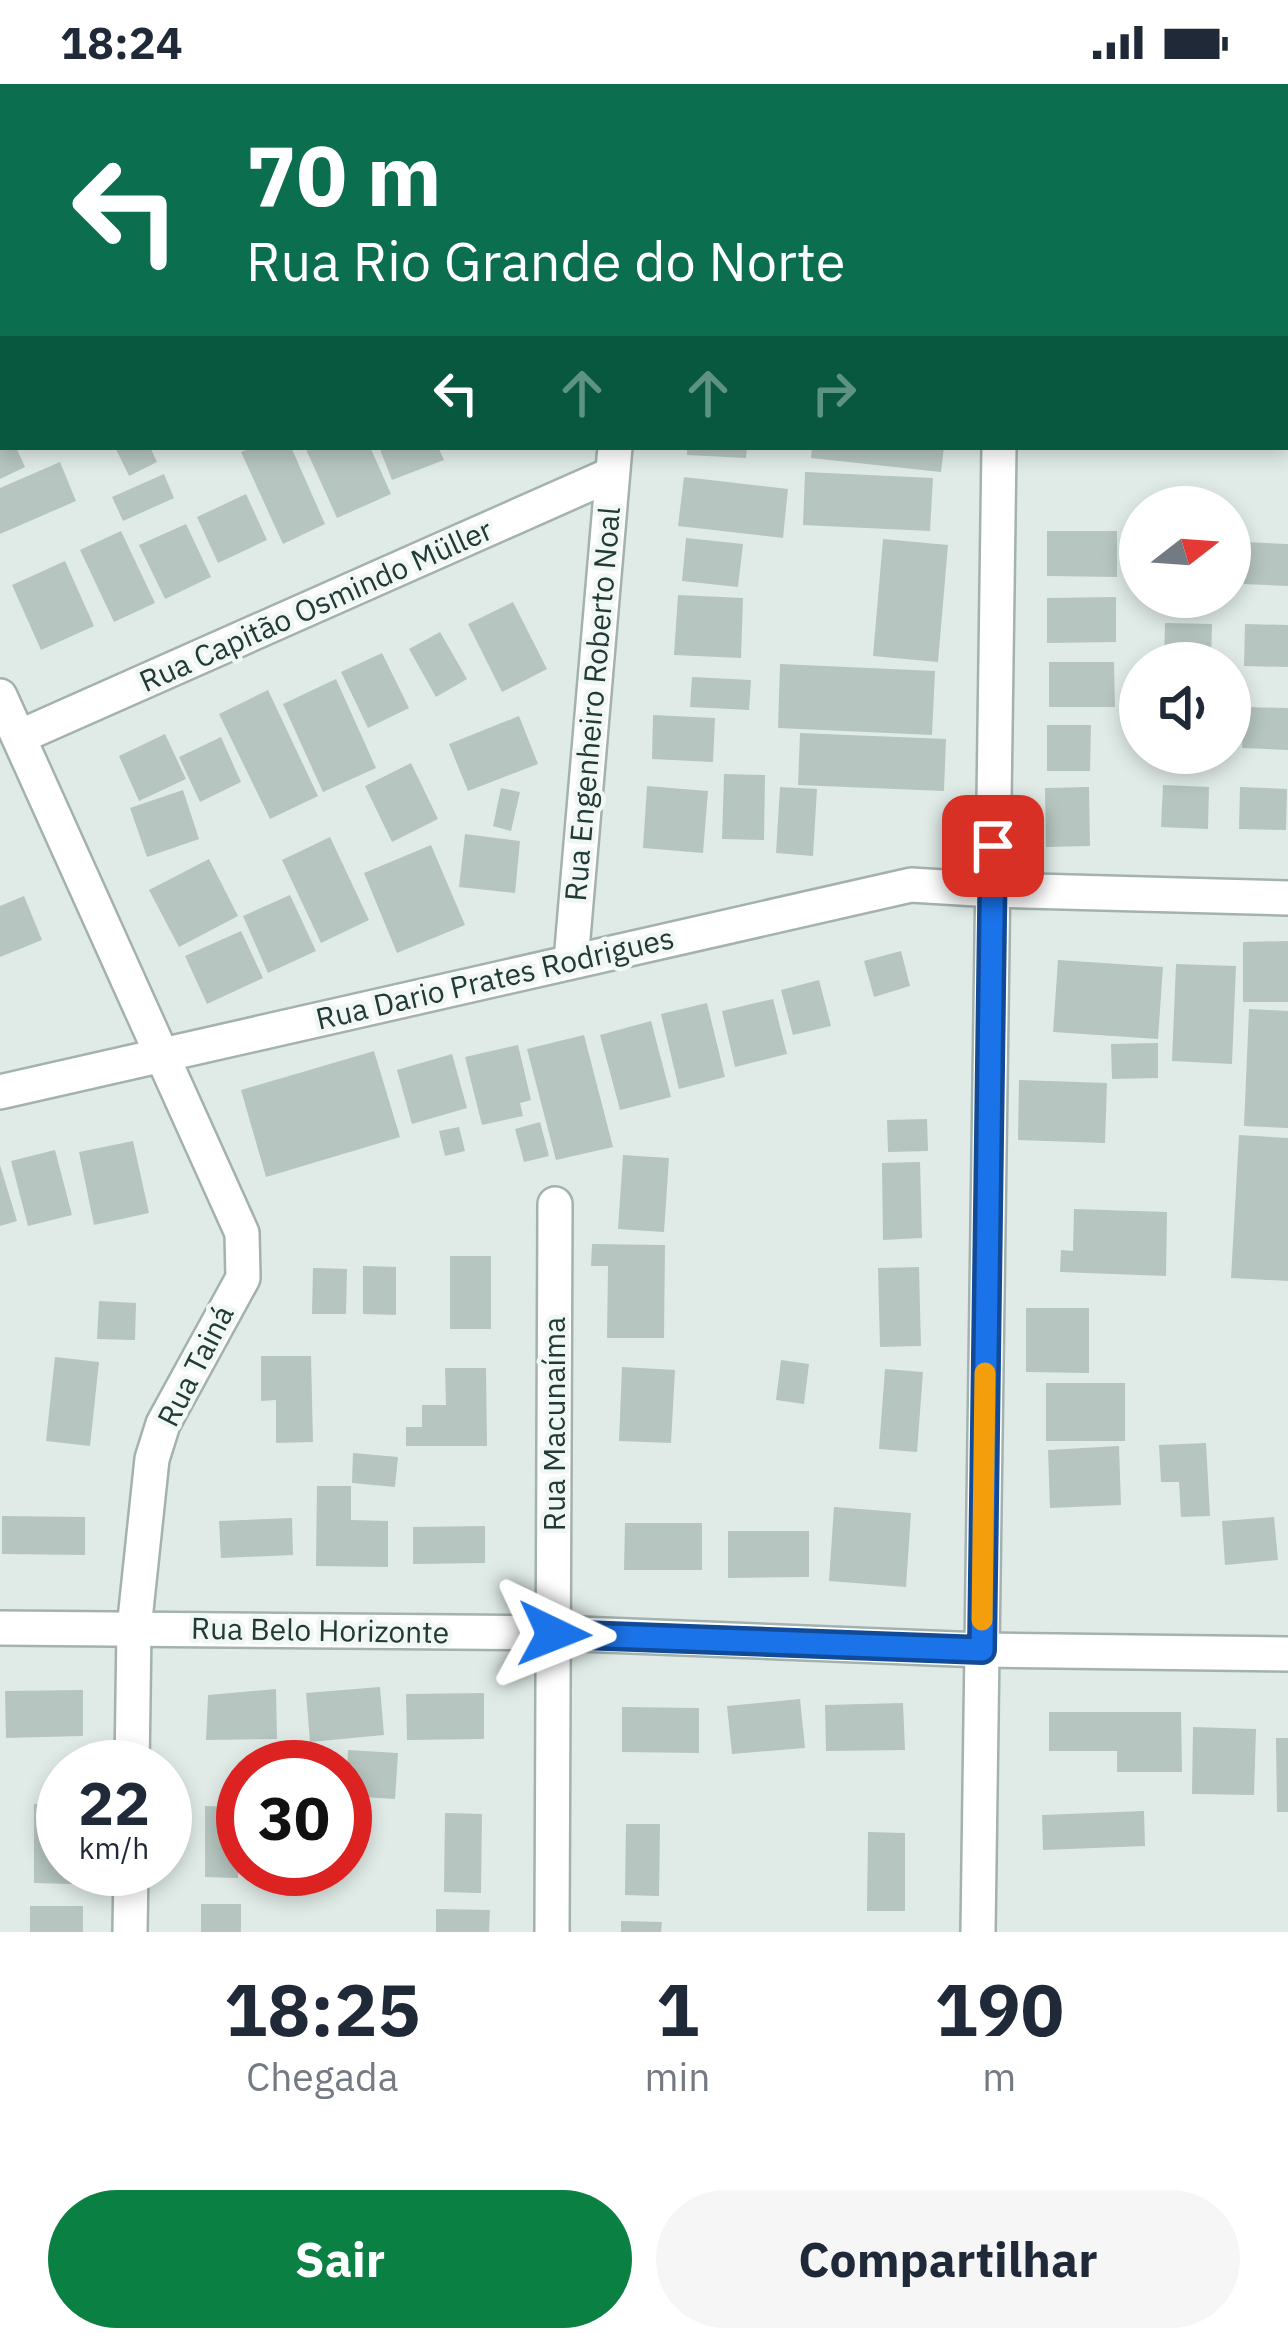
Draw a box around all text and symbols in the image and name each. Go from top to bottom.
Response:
text: 18:24 [60,13,183,71]
text: 70 m [246,120,442,229]
icon: left [48,132,204,288]
text: Rua Rio Grande do Norte [246,226,845,296]
icon: left [423,360,489,426]
icon: ahead [549,360,615,426]
icon: ahead [675,360,741,426]
icon: right [801,360,867,426]
north arrow [1119,486,1251,618]
map controls [1119,486,1251,774]
street label: Rua Engenheiro Roberto Noal [555,505,628,903]
street label: Rua Capitão Osmindo Müller [133,509,498,700]
button: sound [1119,642,1251,774]
pin [942,795,1044,897]
icon: arrive [960,813,1026,879]
street label: Rua Dario Prates Rodrigues [312,917,678,1038]
street label: Rua Tainá [148,1298,242,1433]
street label: Rua Macunaíma [534,1317,573,1531]
position arrow [491,1571,617,1697]
street label: Rua Belo Horizonte [191,1608,450,1651]
speed limit sign: 30 [216,1740,372,1896]
text: 22 [78,1763,150,1842]
text: km/h [79,1828,149,1867]
text: 18:25 [224,1962,421,2056]
text: 1 [656,1962,699,2056]
text: 190 [934,1962,1064,2056]
text: Chegada [246,2051,399,2102]
text: min [645,2051,710,2102]
text: m [982,2051,1016,2102]
button: Sair [48,2190,632,2328]
button: Compartilhar [656,2190,1240,2328]

